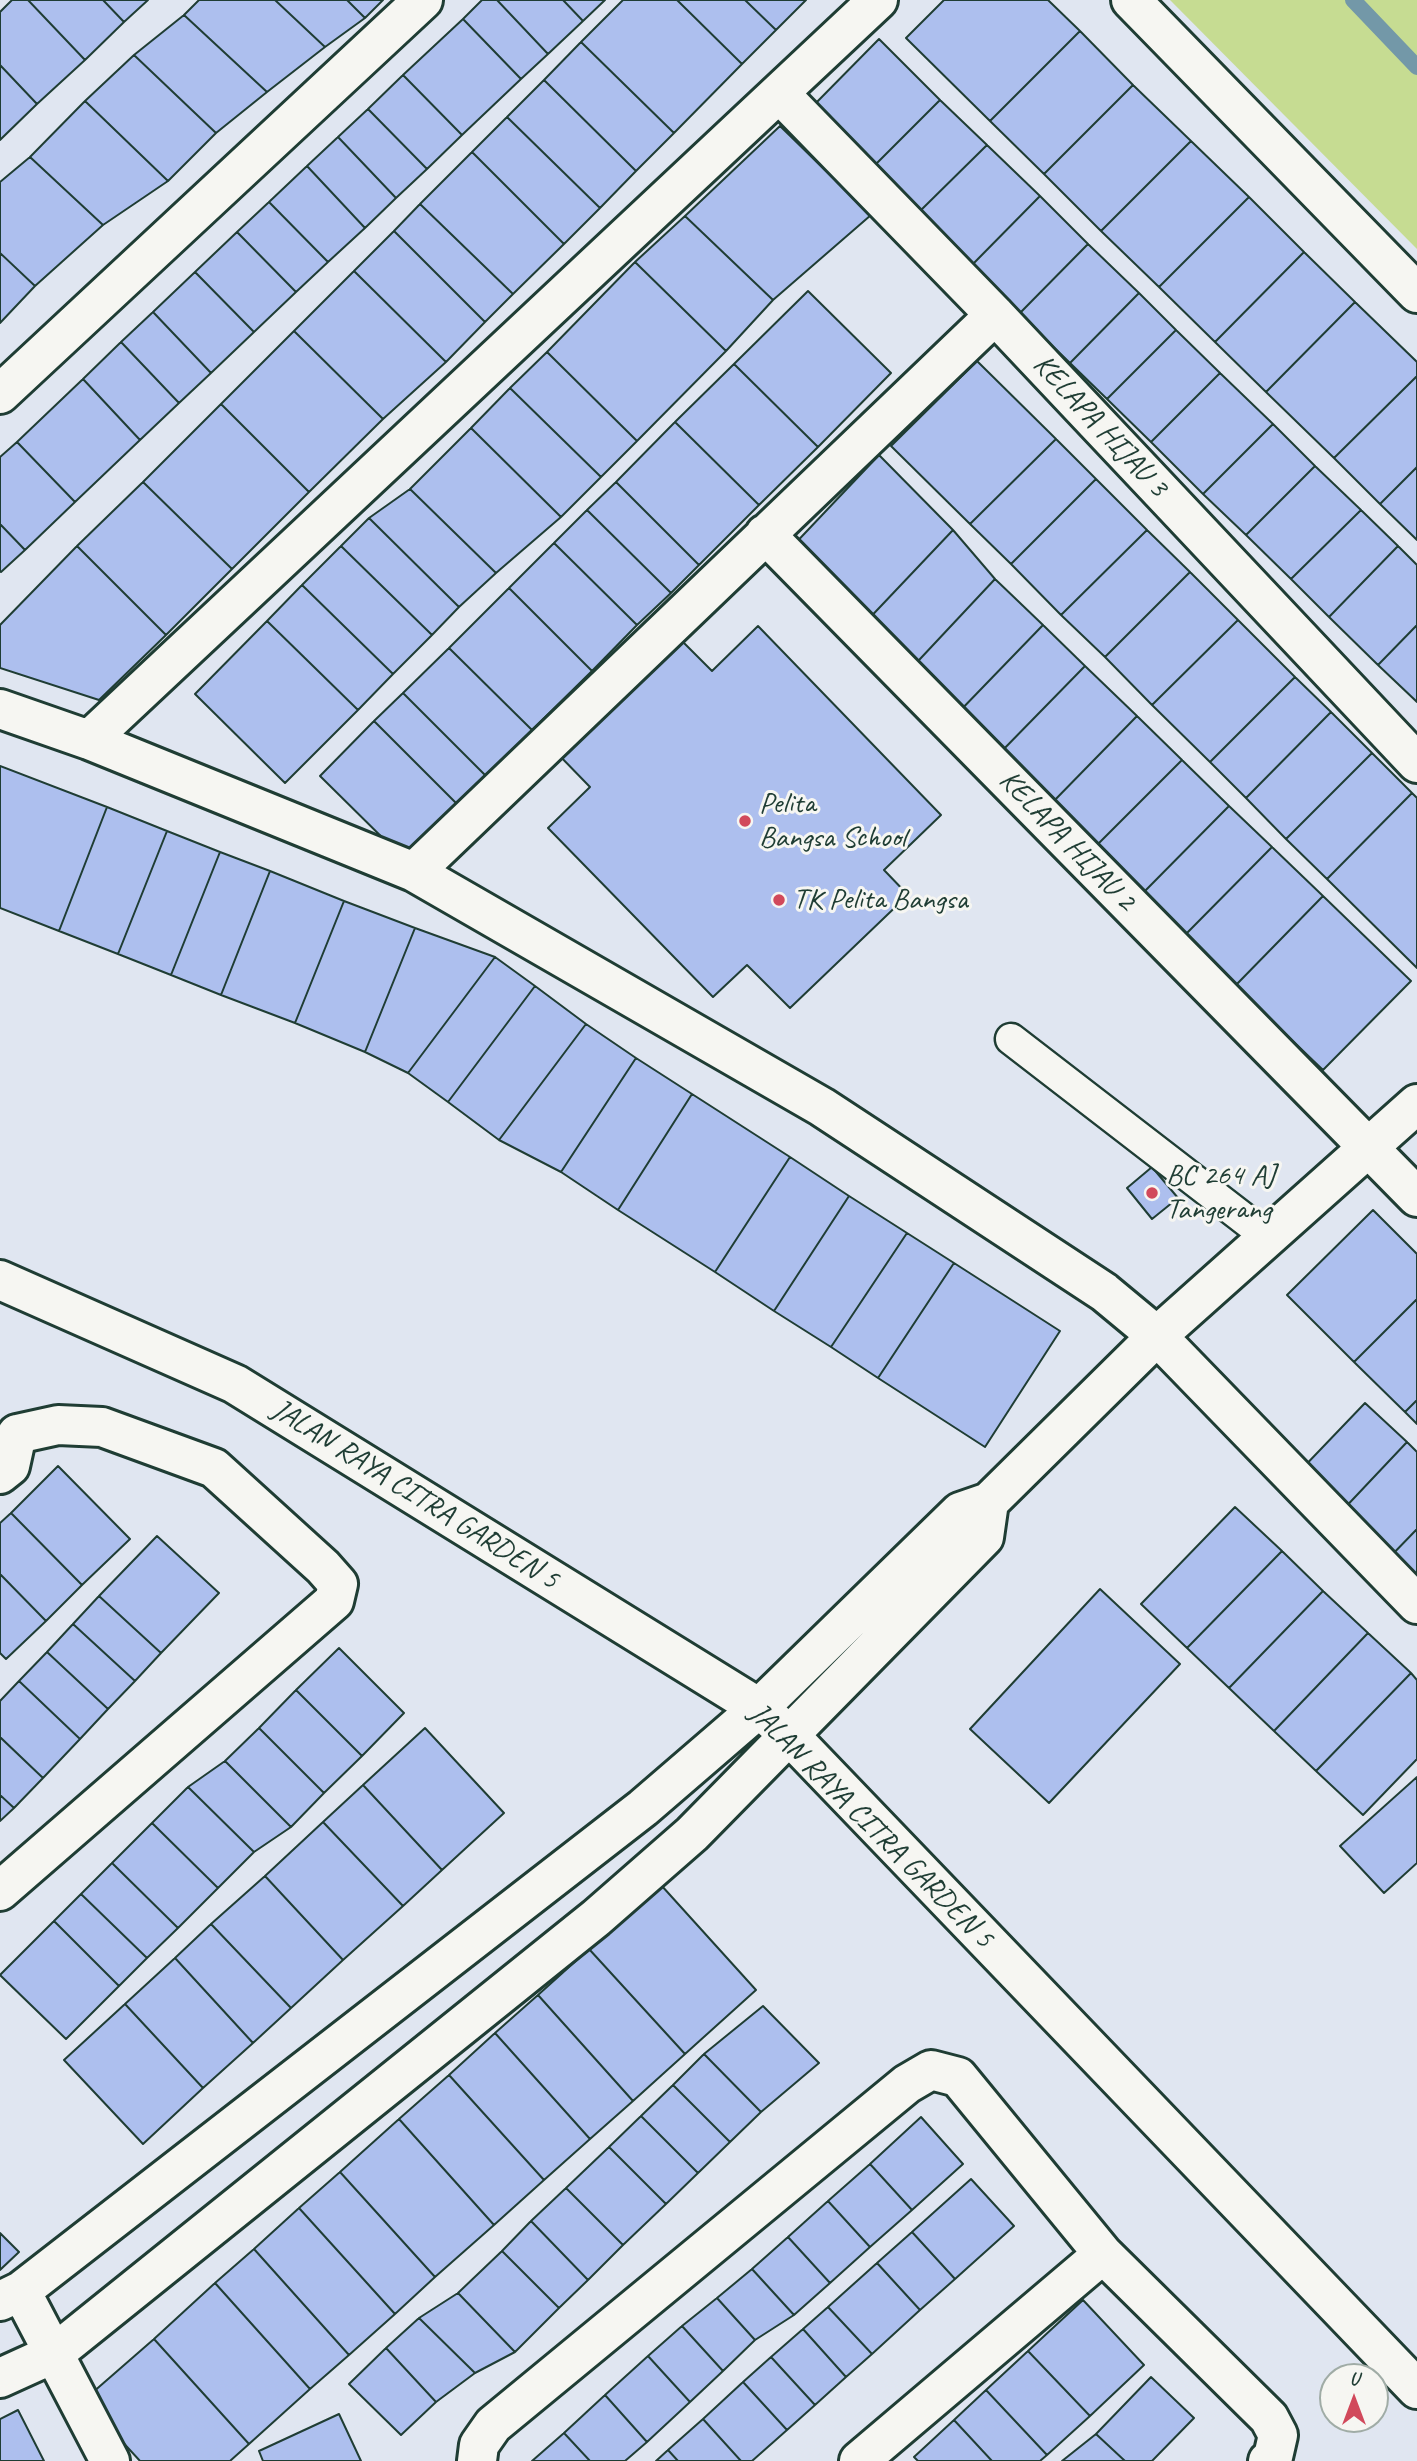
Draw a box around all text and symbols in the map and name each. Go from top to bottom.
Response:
street label: KELAPA HIJAU 3 [1025,347,1175,505]
street label: KELAPA HIJAU 2 [991,763,1143,919]
place label: Pelita Bangsa School [759,786,906,856]
marker: Pelita Bangsa School [737,813,753,829]
place label: TK Pelita Bangsa [793,882,967,918]
marker: TK Pelita Bangsa [771,892,787,908]
place label: BC 264 AJ Tangerang [1166,1158,1275,1228]
marker: BC 264 AJ Tangerang [1144,1185,1160,1201]
street label: JALAN RAYA CITRA GARDEN 5 [265,1392,565,1598]
street label: JALAN RAYA CITRA GARDEN 5 [741,1696,1001,1956]
north arrow [1319,2363,1389,2433]
text: U [1349,2367,1359,2391]

